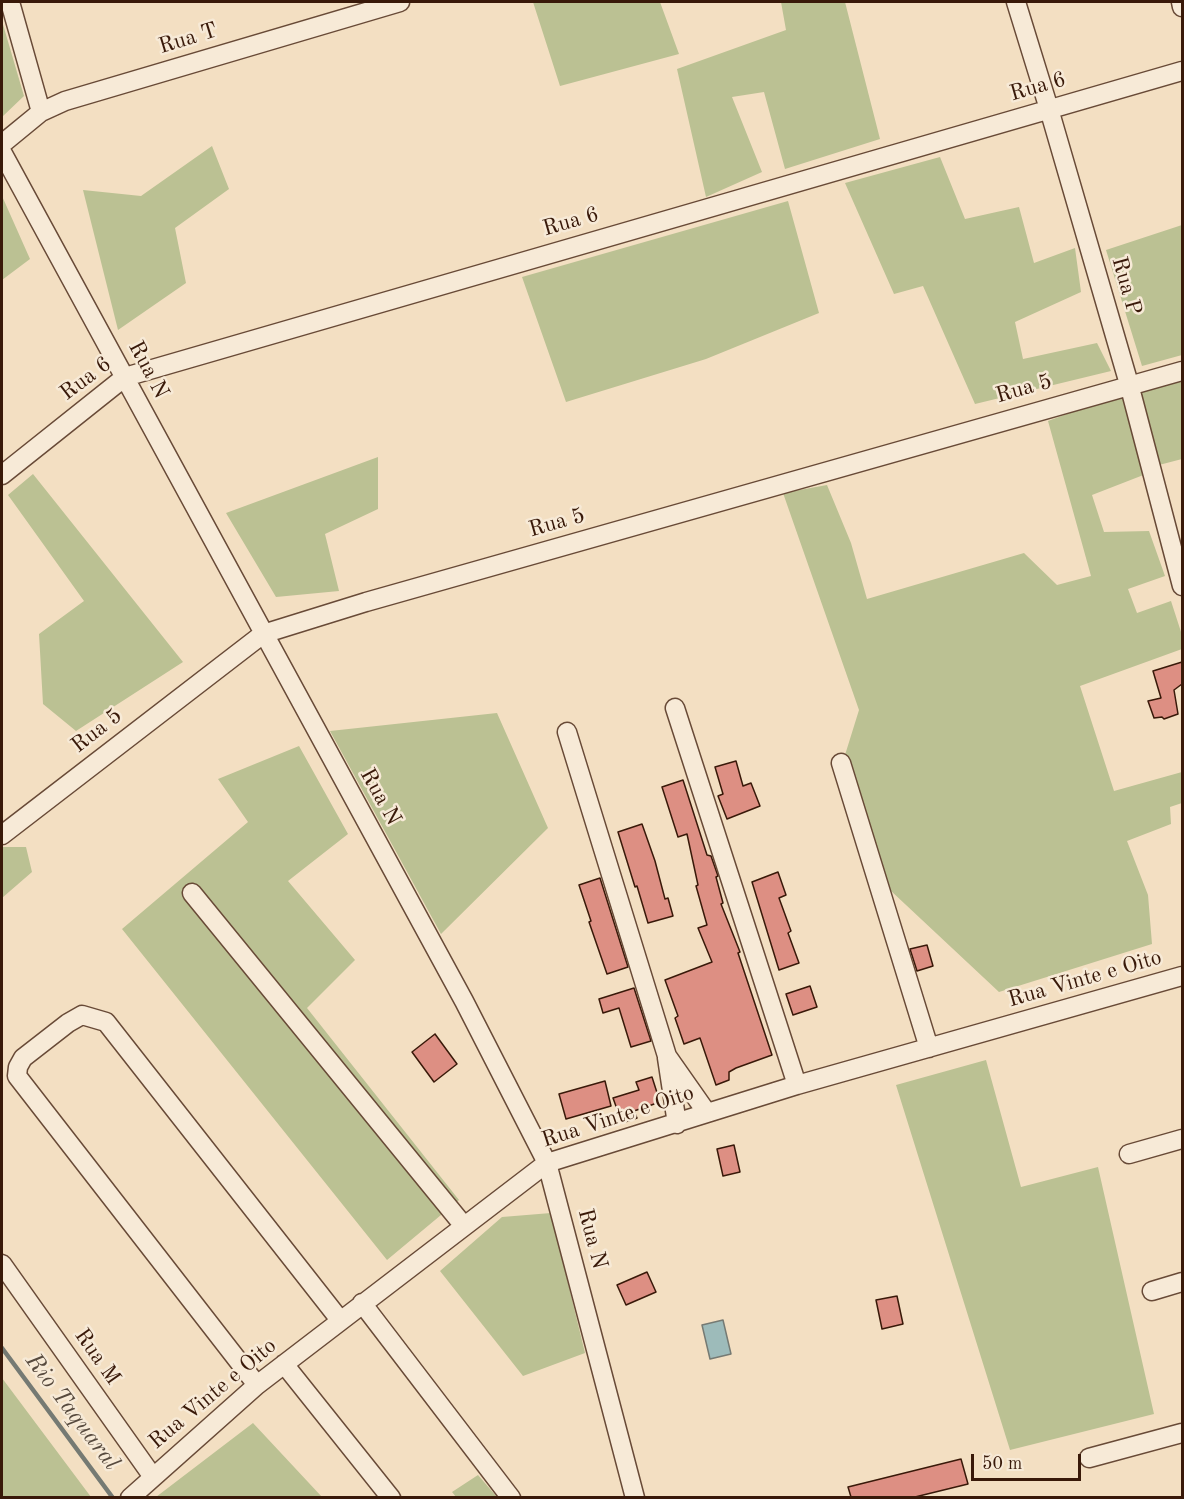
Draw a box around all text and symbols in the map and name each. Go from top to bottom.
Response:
street label: Rua T [155,18,221,60]
street label: Rua 6 [1007,66,1069,108]
street label: Rua 6 [540,201,602,243]
street label: Rua P [1105,254,1147,318]
street label: Rua N [122,337,174,403]
street label: Rua 6 [55,351,117,407]
street label: Rua 5 [993,368,1055,410]
street label: Rua 5 [526,502,588,544]
street label: Rua 5 [66,703,128,759]
street label: Rua N [354,764,406,830]
street label: Rua Vinte e Oito [1005,944,1165,1014]
street label: Rua Vinte e Oito [539,1080,697,1154]
street label: Rua N [571,1206,613,1272]
street label: Rua M [68,1324,126,1390]
street label: Rua Vinte e Oito [144,1333,282,1455]
water label: Rio Taquaral [19,1348,125,1476]
scale bar [974,1442,1084,1480]
text: 50 m [982,1455,1022,1473]

